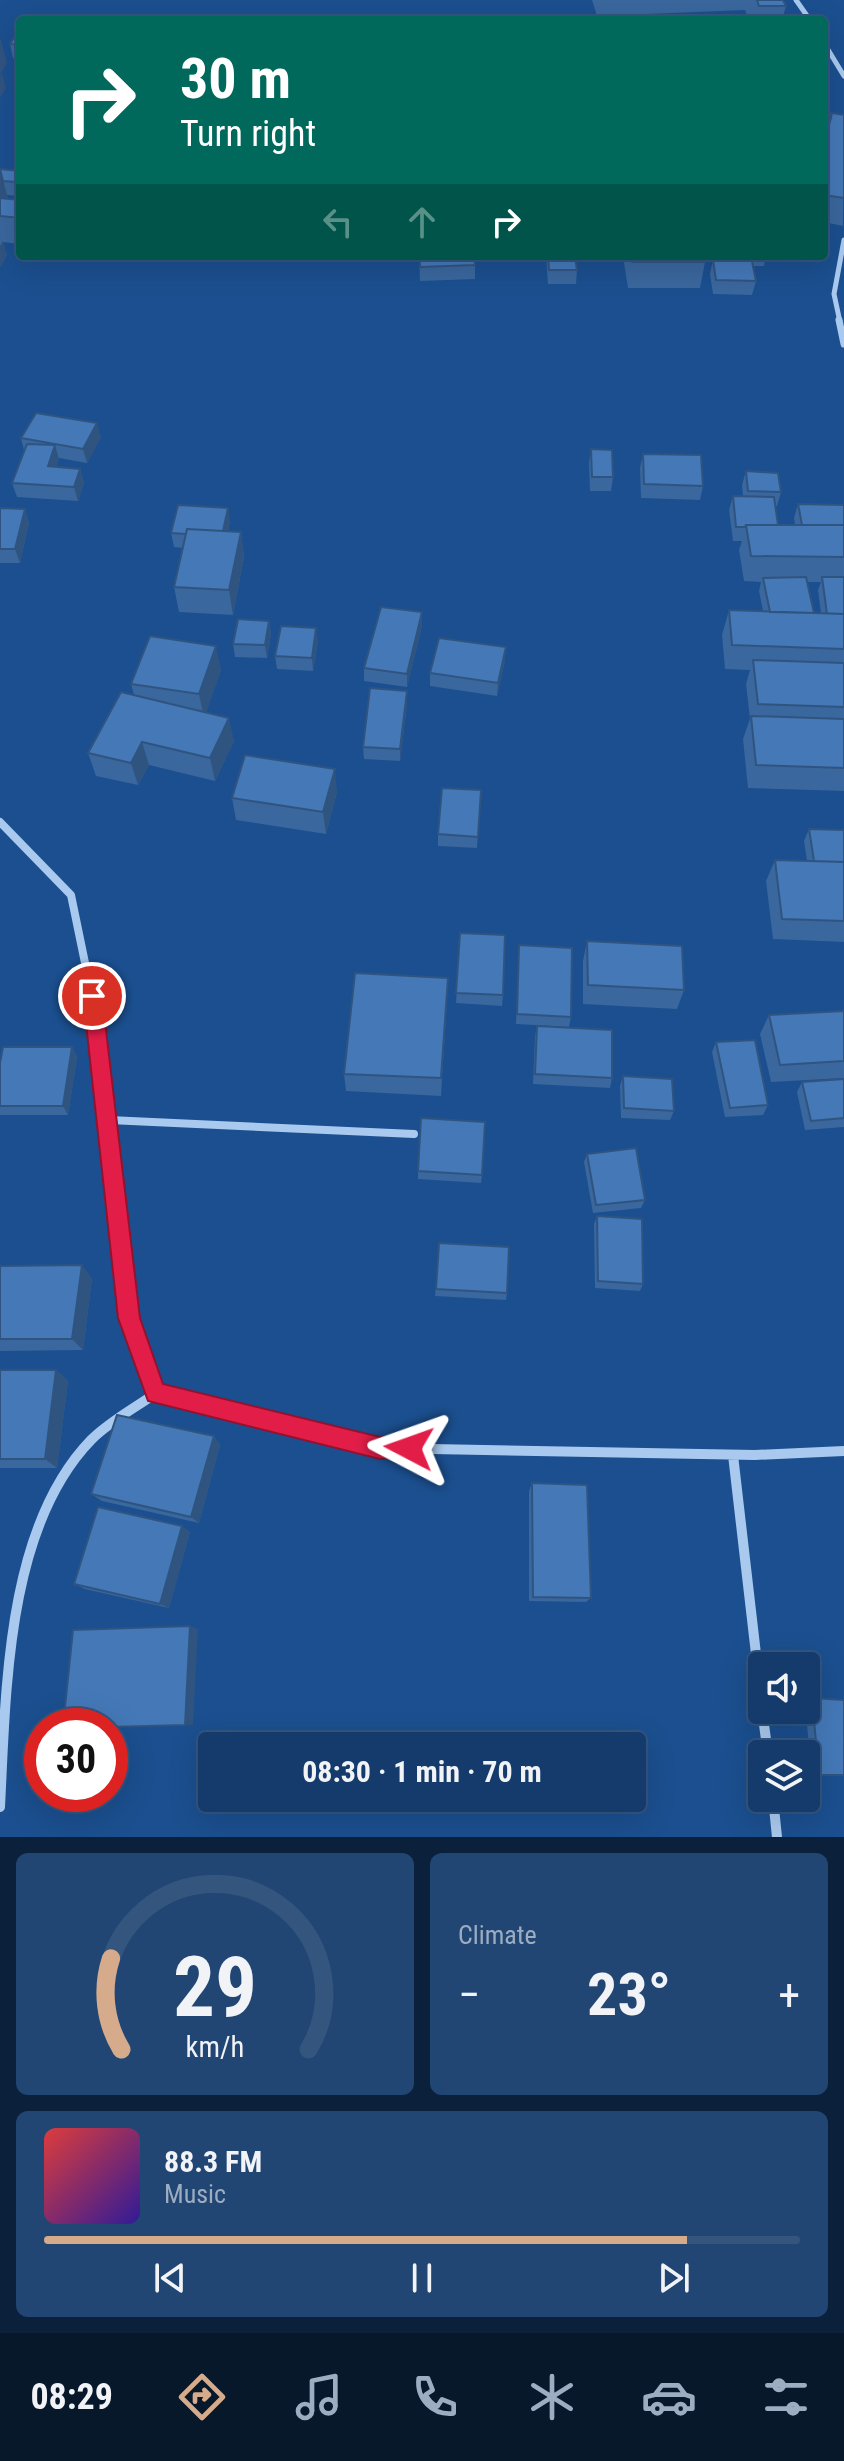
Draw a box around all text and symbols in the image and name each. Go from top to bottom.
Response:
text: 30 m [180,46,291,112]
icon: right [48,48,152,152]
text: Turn right [180,113,316,155]
icon: left [316,200,360,244]
icon: ahead [400,200,444,244]
icon: right [484,200,528,244]
pin [58,962,126,1030]
icon: arrive [70,974,114,1018]
position arrow [367,1406,451,1490]
map controls [748,1652,820,1812]
button: sound [748,1652,820,1724]
speed limit sign: 30 [24,1708,128,1812]
button: layers [748,1740,820,1812]
text: 08:30 · 1 min · 70 m [302,1754,542,1789]
text: Climate [458,1920,537,1950]
text: 29 [173,1939,257,2036]
text: 23° [587,1959,671,2030]
text: − [458,1969,480,2021]
text: + [778,1969,800,2021]
text: km/h [186,2030,244,2064]
text: 88.3 FM [164,2144,262,2179]
text: Music [164,2179,226,2209]
icon: previous [148,2256,192,2300]
icon: pause [400,2256,444,2300]
icon: next [652,2256,696,2300]
icon: directions [174,2369,230,2425]
icon: music [291,2369,347,2425]
icon: phone [407,2369,463,2425]
icon: climate [524,2369,580,2425]
icon: car [641,2369,697,2425]
icon: filters [758,2369,814,2425]
text: 08:29 [30,2376,113,2418]

